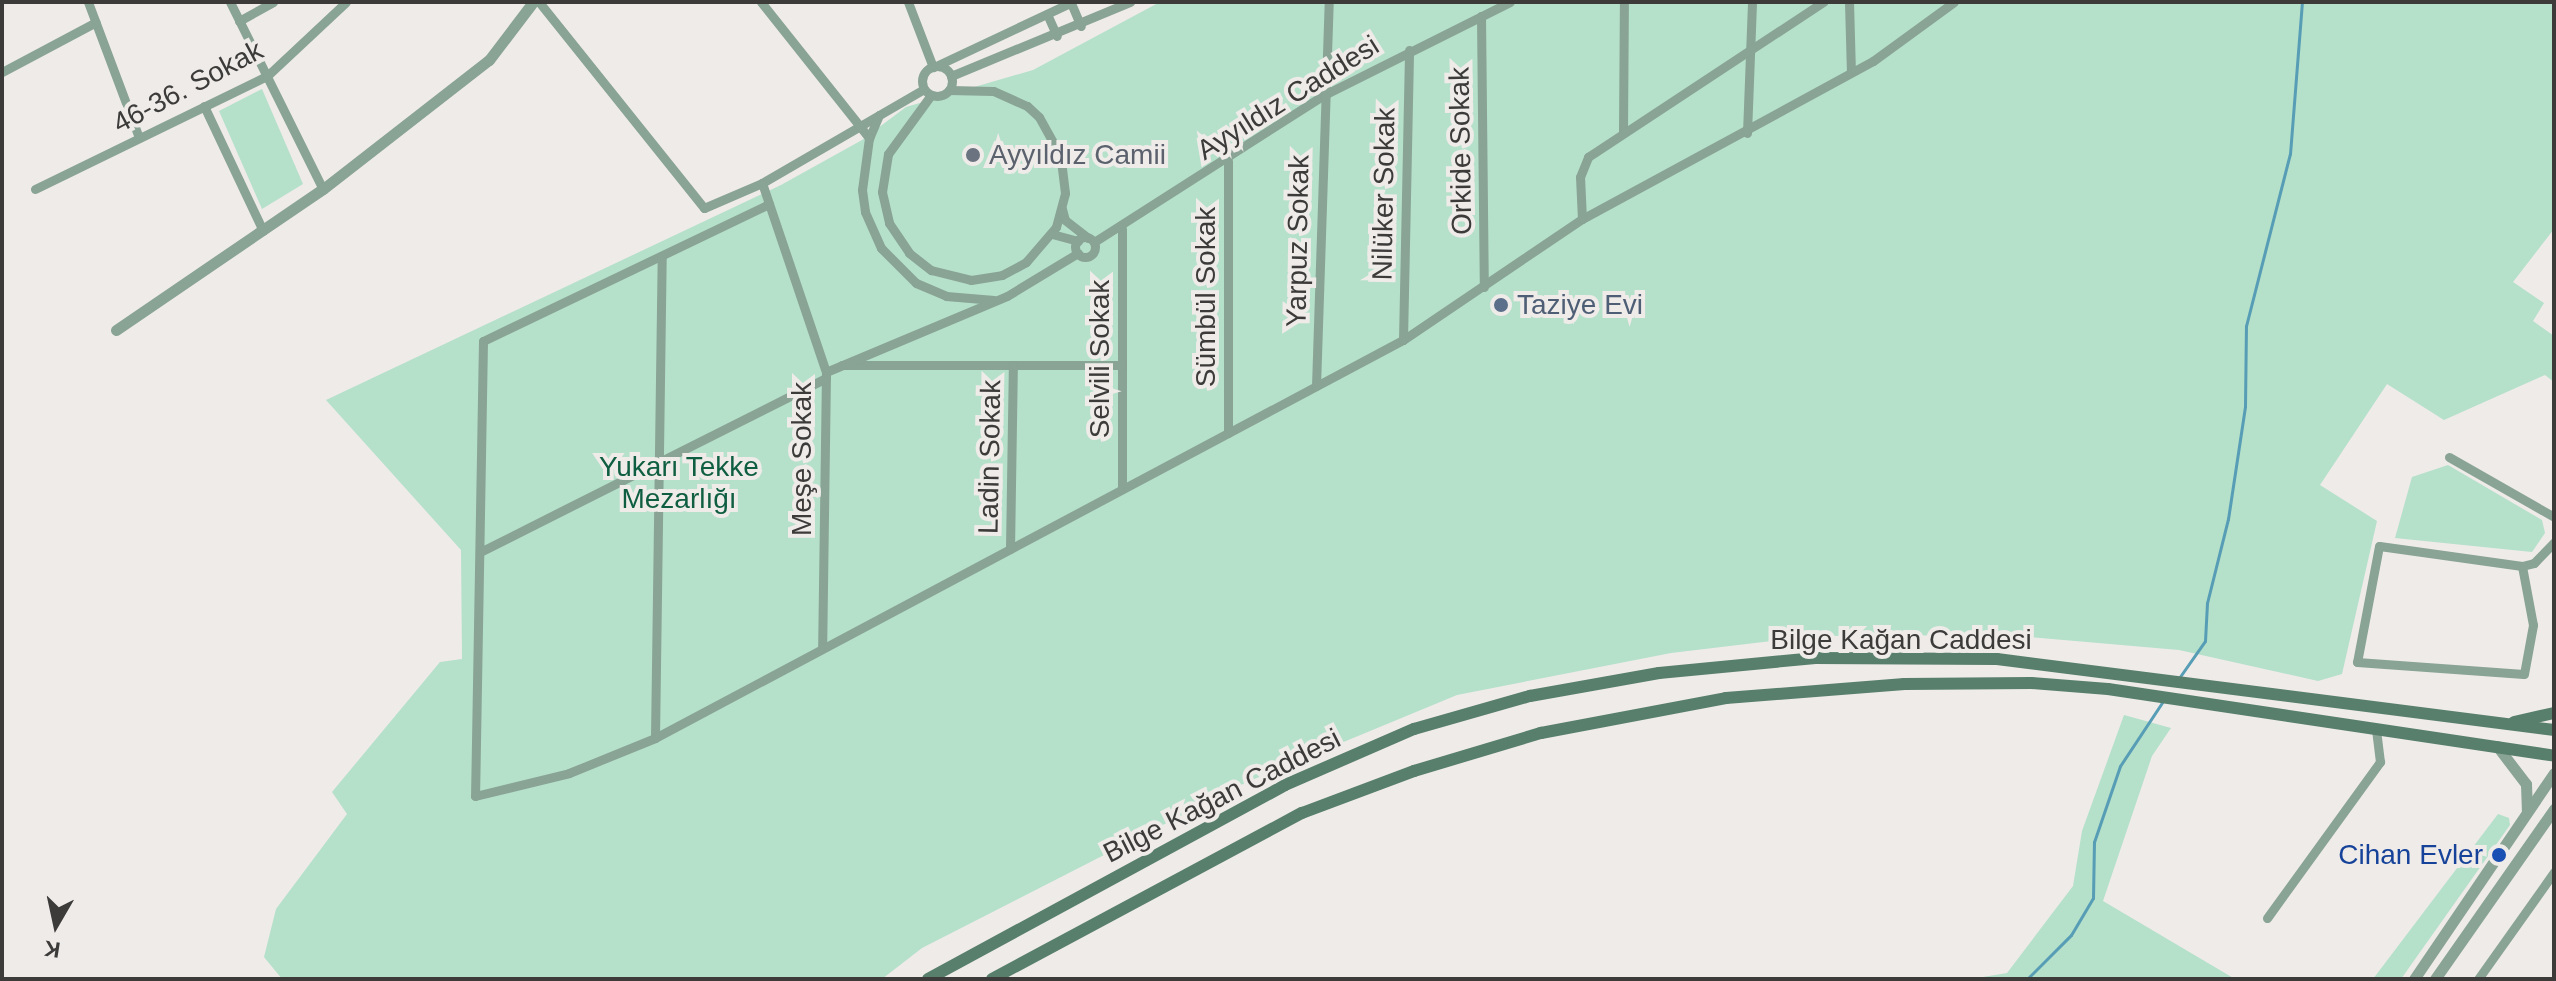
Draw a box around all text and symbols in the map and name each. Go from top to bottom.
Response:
street label: Ayyıldız Caddesi [1191,29,1385,167]
street label: 46-36. Sokak [107,33,269,141]
street label: Orkide Sokak [1443,67,1479,235]
street label: Nilüker Sokak [1366,107,1402,281]
place label: Ayyıldız Camii [989,138,1166,172]
marker: Ayyıldız Camii [964,146,982,164]
street label: Yarpuz Sokak [1280,155,1316,327]
street label: Sümbül Sokak [1189,207,1223,387]
street label: Selvili Sokak [1083,280,1117,438]
place label: Taziye Evi [1517,288,1643,322]
marker: Taziye Evi [1492,296,1510,314]
street label: Ladin Sokak [972,380,1008,534]
street label: Meşe Sokak [785,382,819,536]
park label: Yukarı Tekke Mezarlığı [599,450,759,516]
street label: Bilge Kağan Caddesi [1770,623,2032,657]
street label: Bilge Kağan Caddesi [1098,722,1346,870]
place label: Cihan Evler [2338,838,2483,872]
marker: Cihan Evler [2490,846,2508,864]
north arrow [16,885,96,965]
text: K [42,936,62,963]

